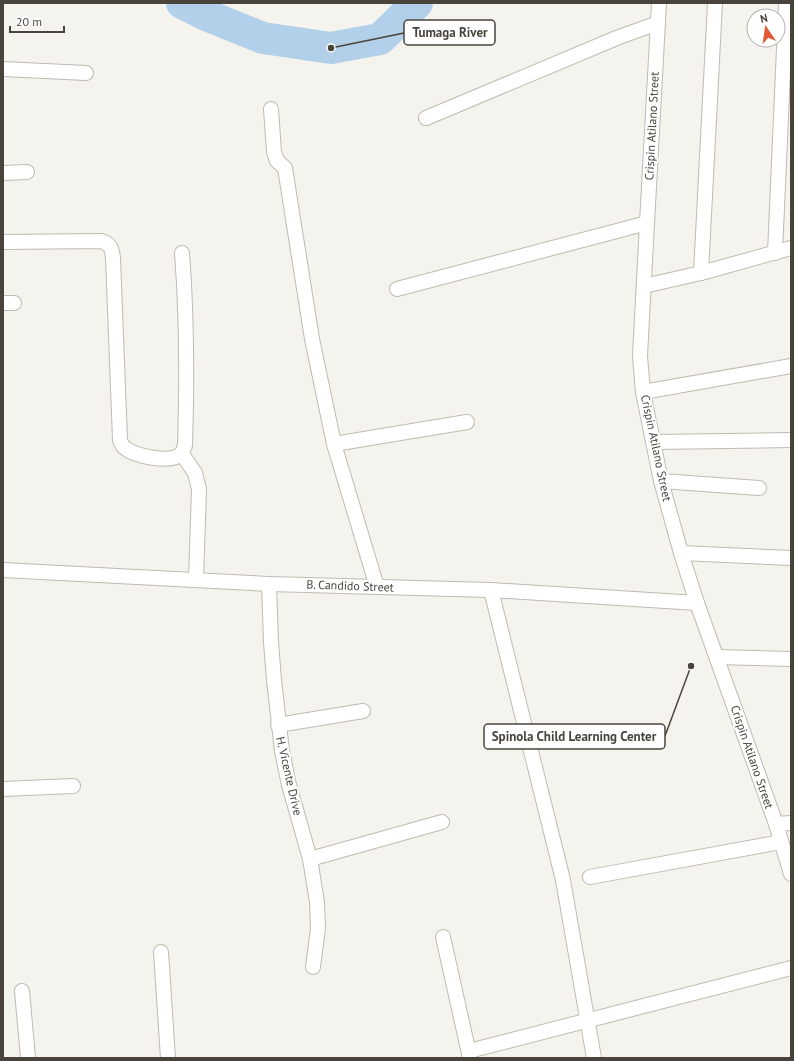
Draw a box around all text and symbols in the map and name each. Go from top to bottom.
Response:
scale bar [10,8,64,34]
north arrow [746,8,786,48]
text: N [759,11,769,26]
text: 20 m [16,14,42,29]
callout: Tumaga River [404,20,495,45]
text: Tumaga River [412,24,488,41]
street label: Crispin Atilano Street [641,71,662,181]
street label: Crispin Atilano Street [638,393,675,503]
street label: B. Candido Street [306,576,394,595]
street label: Crispin Atilano Street [728,703,777,811]
callout: Spinola Child Learning Center [484,724,665,749]
text: Spinola Child Learning Center [492,728,657,745]
street label: H. Vicente Drive [273,735,306,817]

